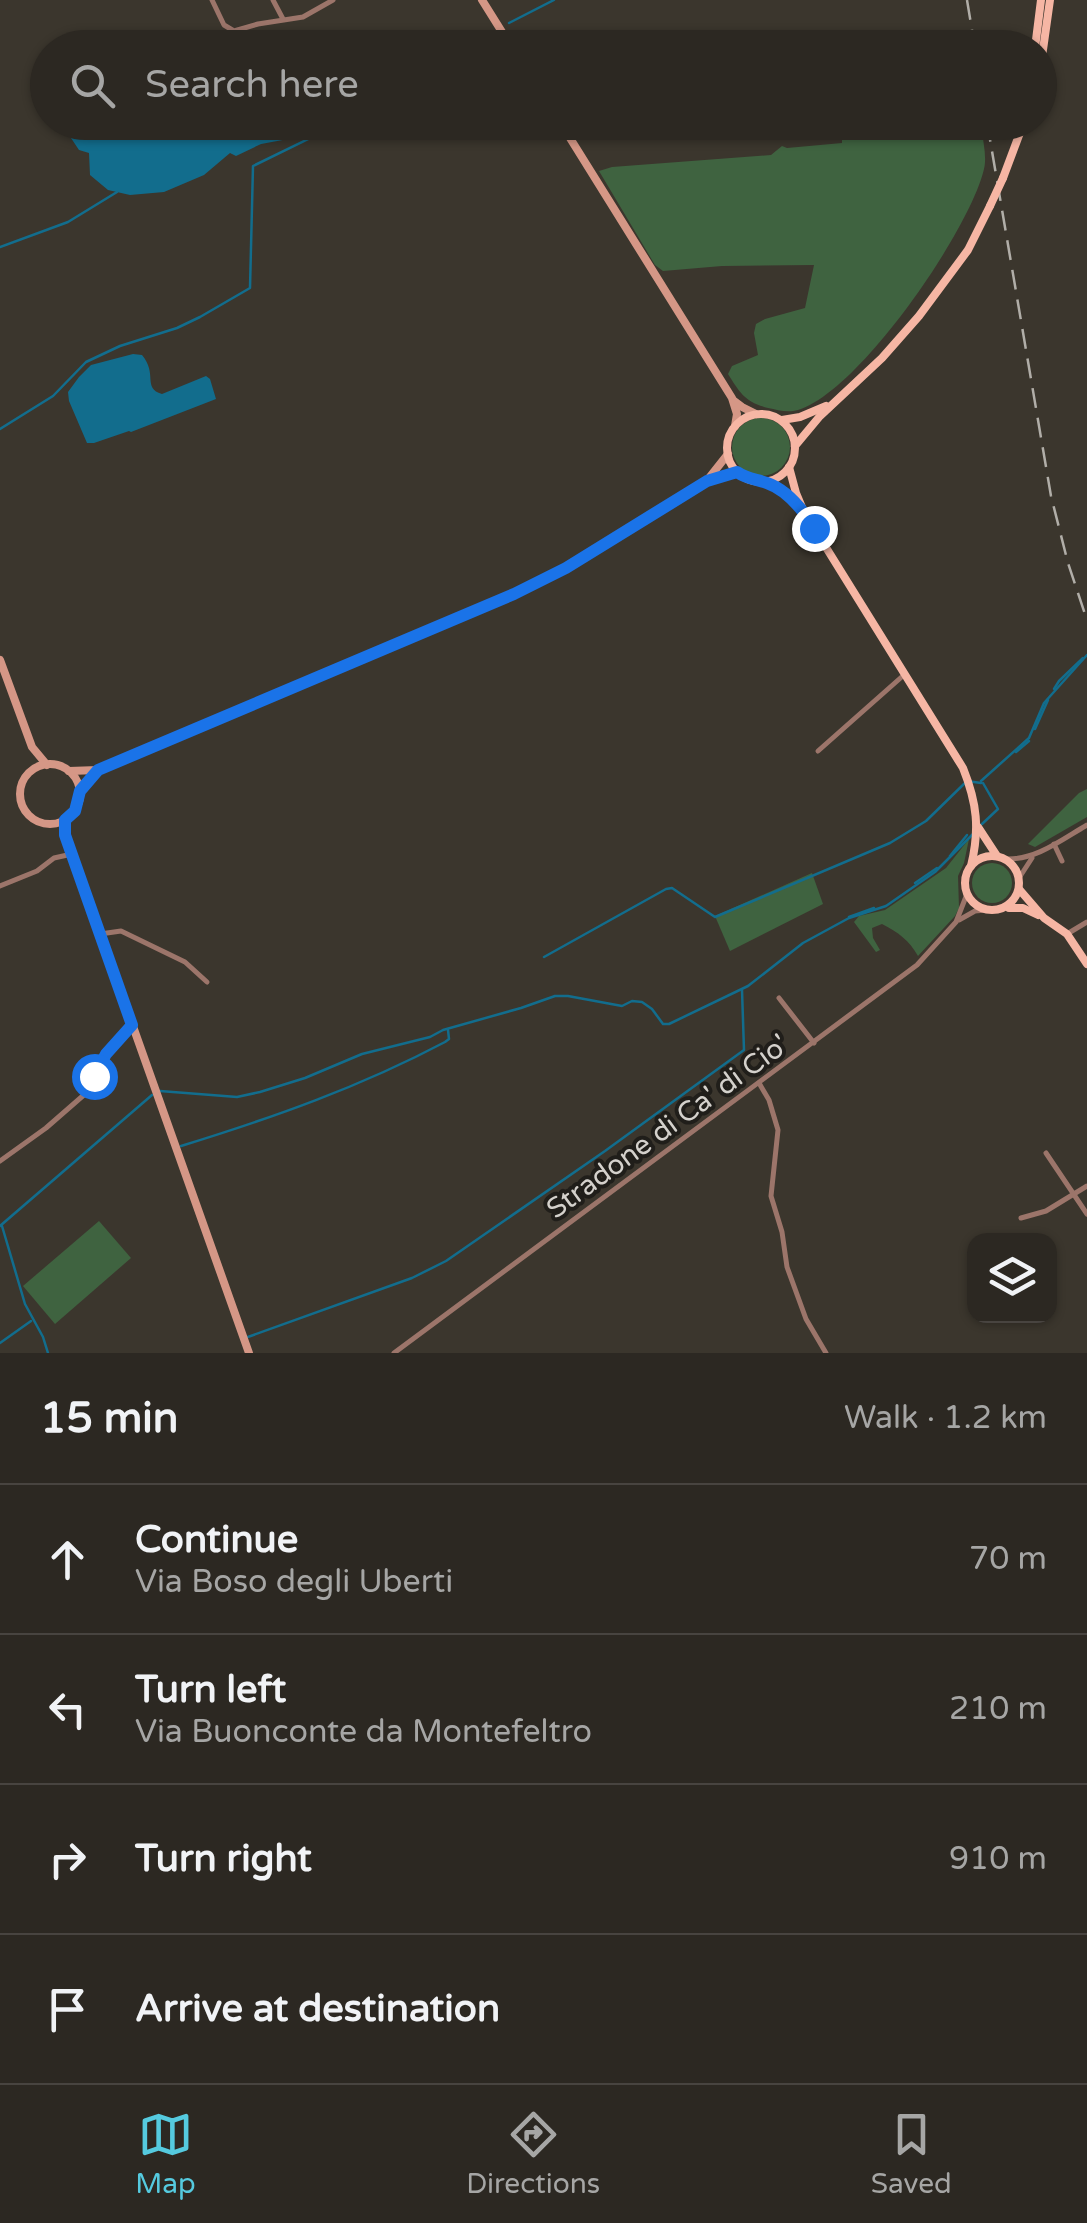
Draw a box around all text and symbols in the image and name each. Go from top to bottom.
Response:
search box [30,30,1057,140]
icon: search [65,58,120,113]
text: Search here [145,62,359,108]
route end [792,506,838,552]
street label: Stradone di Ca' di Cio' [540,1028,795,1226]
route start [72,1054,118,1100]
map controls [967,1233,1057,1323]
button: layers [967,1233,1057,1323]
text: 15 min [40,1393,178,1444]
text: Walk · 1.2 km [844,1399,1047,1437]
text: Continue [135,1517,298,1563]
icon: ahead [40,1532,95,1587]
text: 70 m [969,1540,1047,1578]
text: Via Boso degli Uberti [135,1563,453,1601]
text: Turn left [135,1667,286,1713]
icon: left [40,1682,95,1737]
text: 210 m [949,1690,1047,1728]
text: Via Buonconte da Montefeltro [135,1713,592,1751]
icon: right [40,1832,95,1887]
text: Turn right [135,1836,312,1882]
text: 910 m [949,1840,1047,1878]
icon: arrive [40,1982,95,2037]
text: Arrive at destination [135,1986,500,2032]
tab: Map [135,2107,196,2201]
tab: Directions [466,2107,600,2201]
tab: Saved [871,2107,952,2201]

